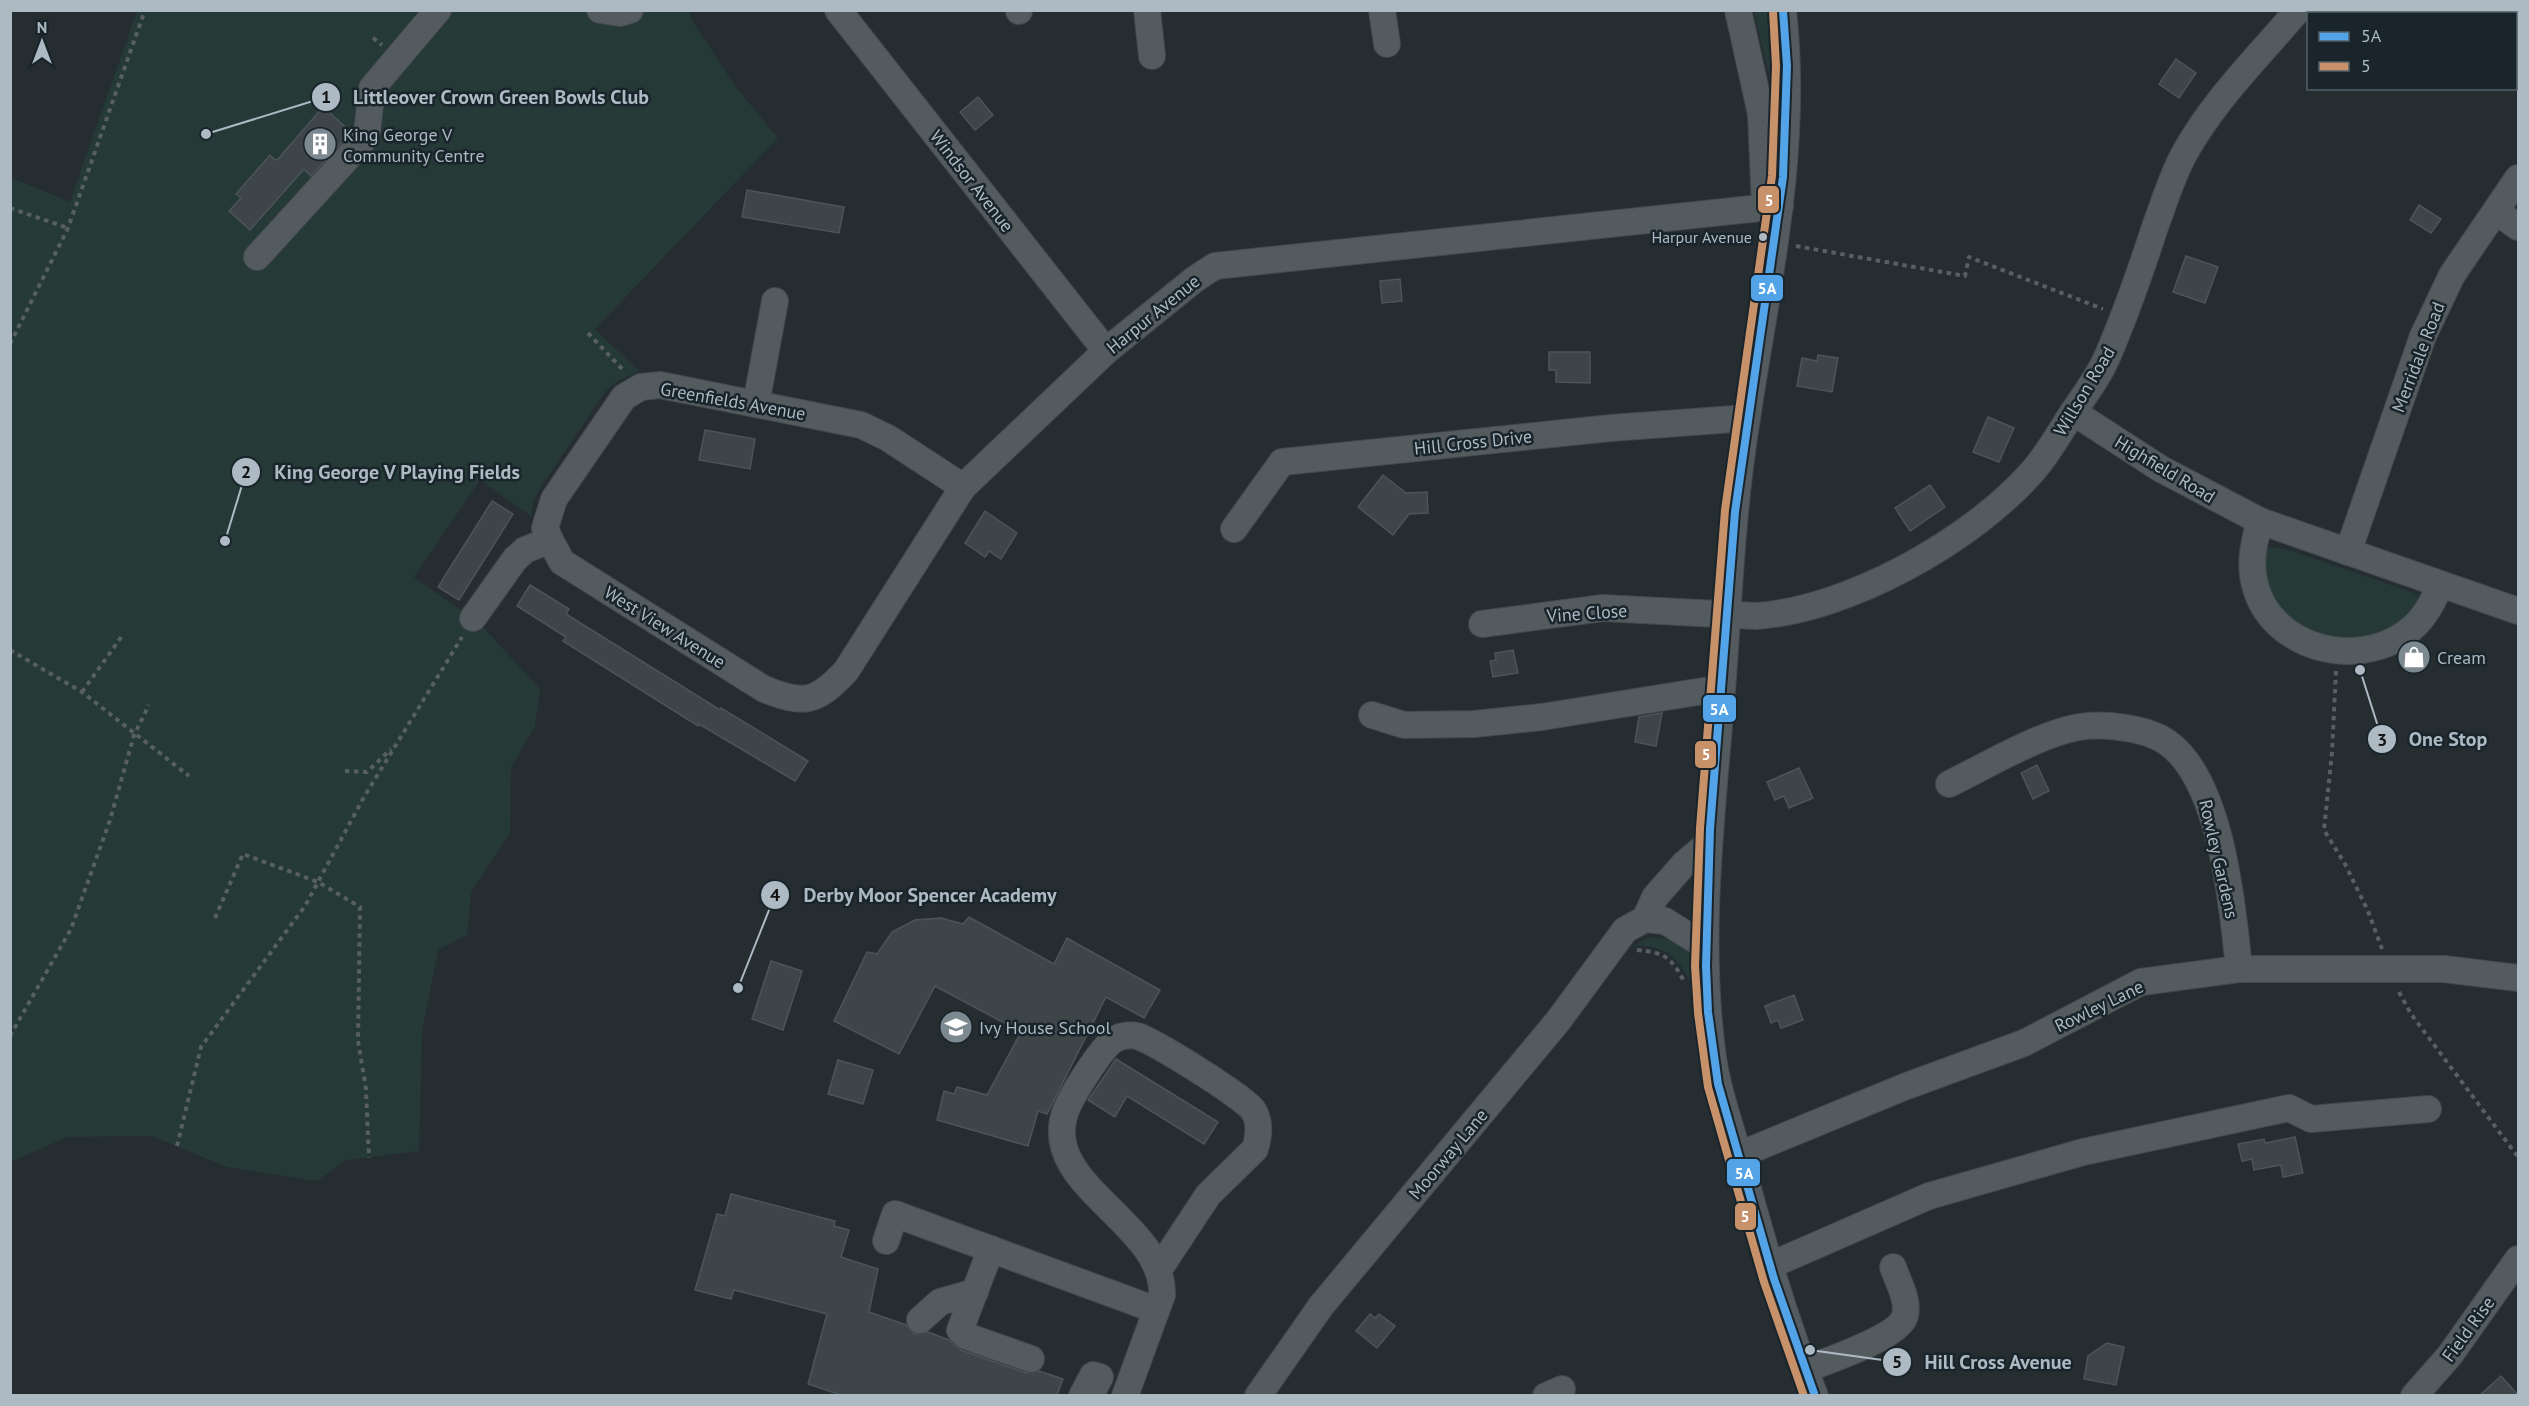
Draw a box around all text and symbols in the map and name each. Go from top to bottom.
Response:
north arrow [12,12,72,72]
legend [2307,12,2517,90]
text: N [37,17,47,37]
text: 5A [2361,24,2382,47]
text: 5 [2361,54,2371,77]
callout: Littleover Crown Green Bowls Club [311,78,661,116]
text: Littleover Crown Green Bowls Club [353,84,649,110]
text: 1 [321,85,331,108]
place label: King George V Community Centre [343,123,485,167]
street label: Windsor Avenue [925,125,1019,237]
building icon: King George V Community Centre [302,126,338,162]
line badge: 5 [1757,185,1780,214]
text: 5 [1764,190,1774,210]
place label: Harpur Avenue [1651,227,1752,247]
marker: Harpur Avenue [1757,231,1769,243]
street label: Harpur Avenue [1102,269,1204,359]
line badge: 5A [1750,274,1784,302]
text: 5A [1758,278,1777,298]
street label: Merridale Road [2386,299,2450,415]
street label: Willson Road [2048,342,2120,440]
street label: Greenfields Avenue [659,377,807,425]
street label: Hill Cross Drive [1413,424,1533,460]
street label: Highfield Road [2111,430,2219,508]
callout: King George V Playing Fields [231,453,532,491]
text: King George V Playing Fields [274,459,520,485]
text: 2 [241,460,251,483]
street label: West View Avenue [600,581,730,673]
street label: Vine Close [1545,599,1628,627]
shop icon: Cream [2396,639,2432,675]
place label: Cream [2437,646,2486,669]
line badge: 5A [1702,694,1737,723]
text: 5A [1710,699,1729,719]
callout: One Stop [2367,720,2500,758]
text: One Stop [2409,726,2487,752]
text: 3 [2377,728,2387,751]
line badge: 5 [1694,740,1717,769]
text: 5 [1701,744,1711,764]
street label: Rowley Gardens [2194,797,2244,921]
callout: Derby Moor Spencer Academy [760,876,1069,914]
text: Derby Moor Spencer Academy [803,882,1057,908]
text: 4 [770,883,780,906]
street label: Rowley Lane [2051,975,2147,1037]
school or university icon: Ivy House School [938,1009,974,1045]
place label: Ivy House School [979,1016,1111,1039]
street label: Moorway Lane [1403,1104,1493,1204]
line badge: 5A [1726,1158,1761,1187]
text: 5A [1735,1163,1754,1183]
line badge: 5 [1734,1202,1757,1231]
text: 5 [1740,1206,1750,1226]
street label: Field Rise [2437,1292,2499,1366]
callout: Hill Cross Avenue [1882,1343,2085,1381]
text: Hill Cross Avenue [1924,1349,2072,1375]
text: 5 [1892,1350,1902,1373]

